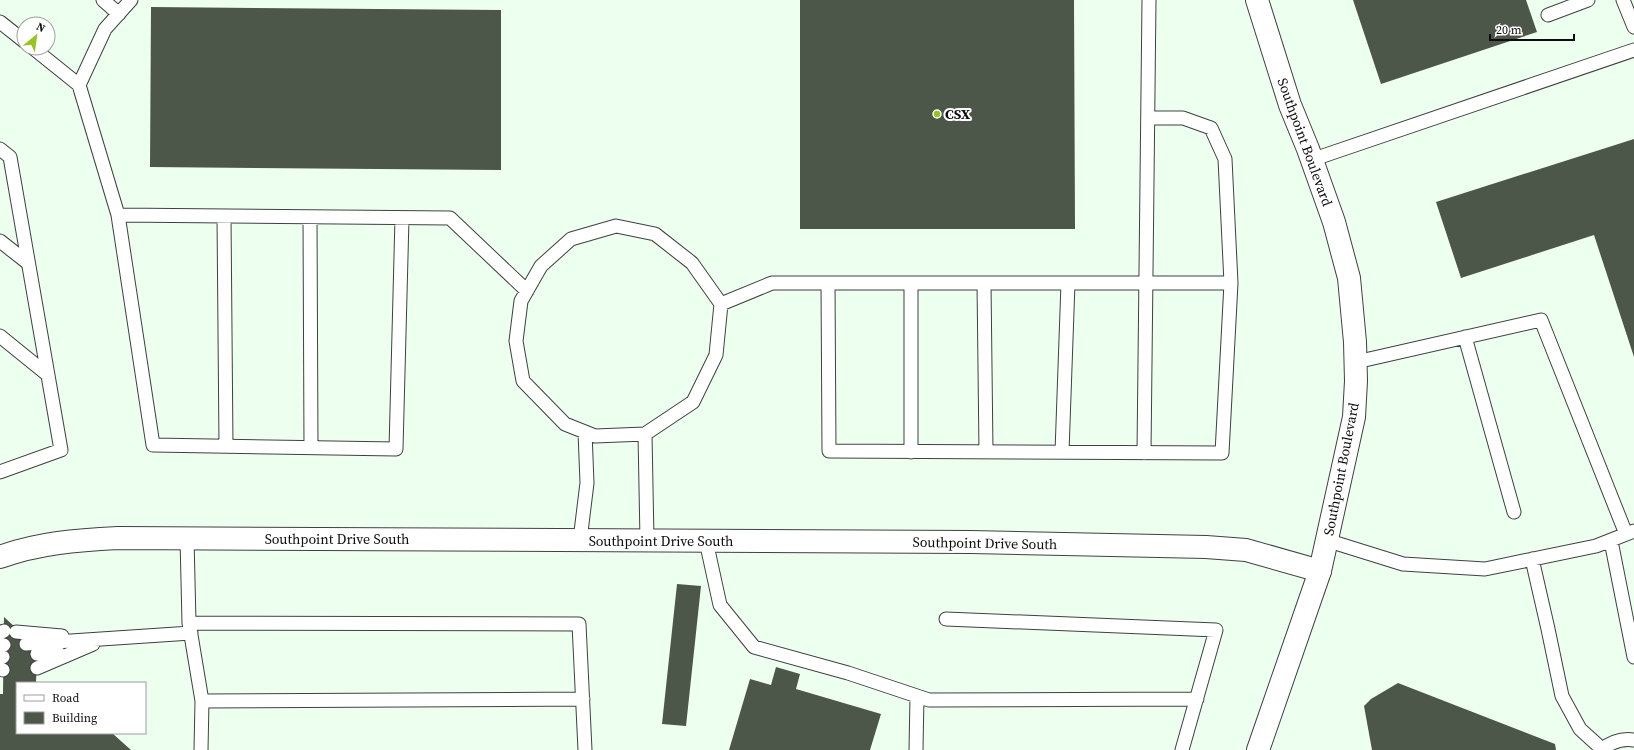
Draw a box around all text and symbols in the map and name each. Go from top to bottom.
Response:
north arrow [16,16,56,56]
scale bar [1490,16,1574,42]
text: N [33,19,48,36]
text: 20 m [1496,22,1522,38]
street label: Southpoint Boulevard [1272,75,1338,209]
place label: CSX [945,104,971,124]
marker: CSX [932,109,942,119]
street label: Southpoint Boulevard [1318,401,1364,537]
street label: Southpoint Drive South [265,529,409,549]
street label: Southpoint Drive South [589,531,733,551]
street label: Southpoint Drive South [912,532,1058,554]
legend [16,682,146,734]
text: Road [52,690,79,706]
text: Building [52,710,97,726]

